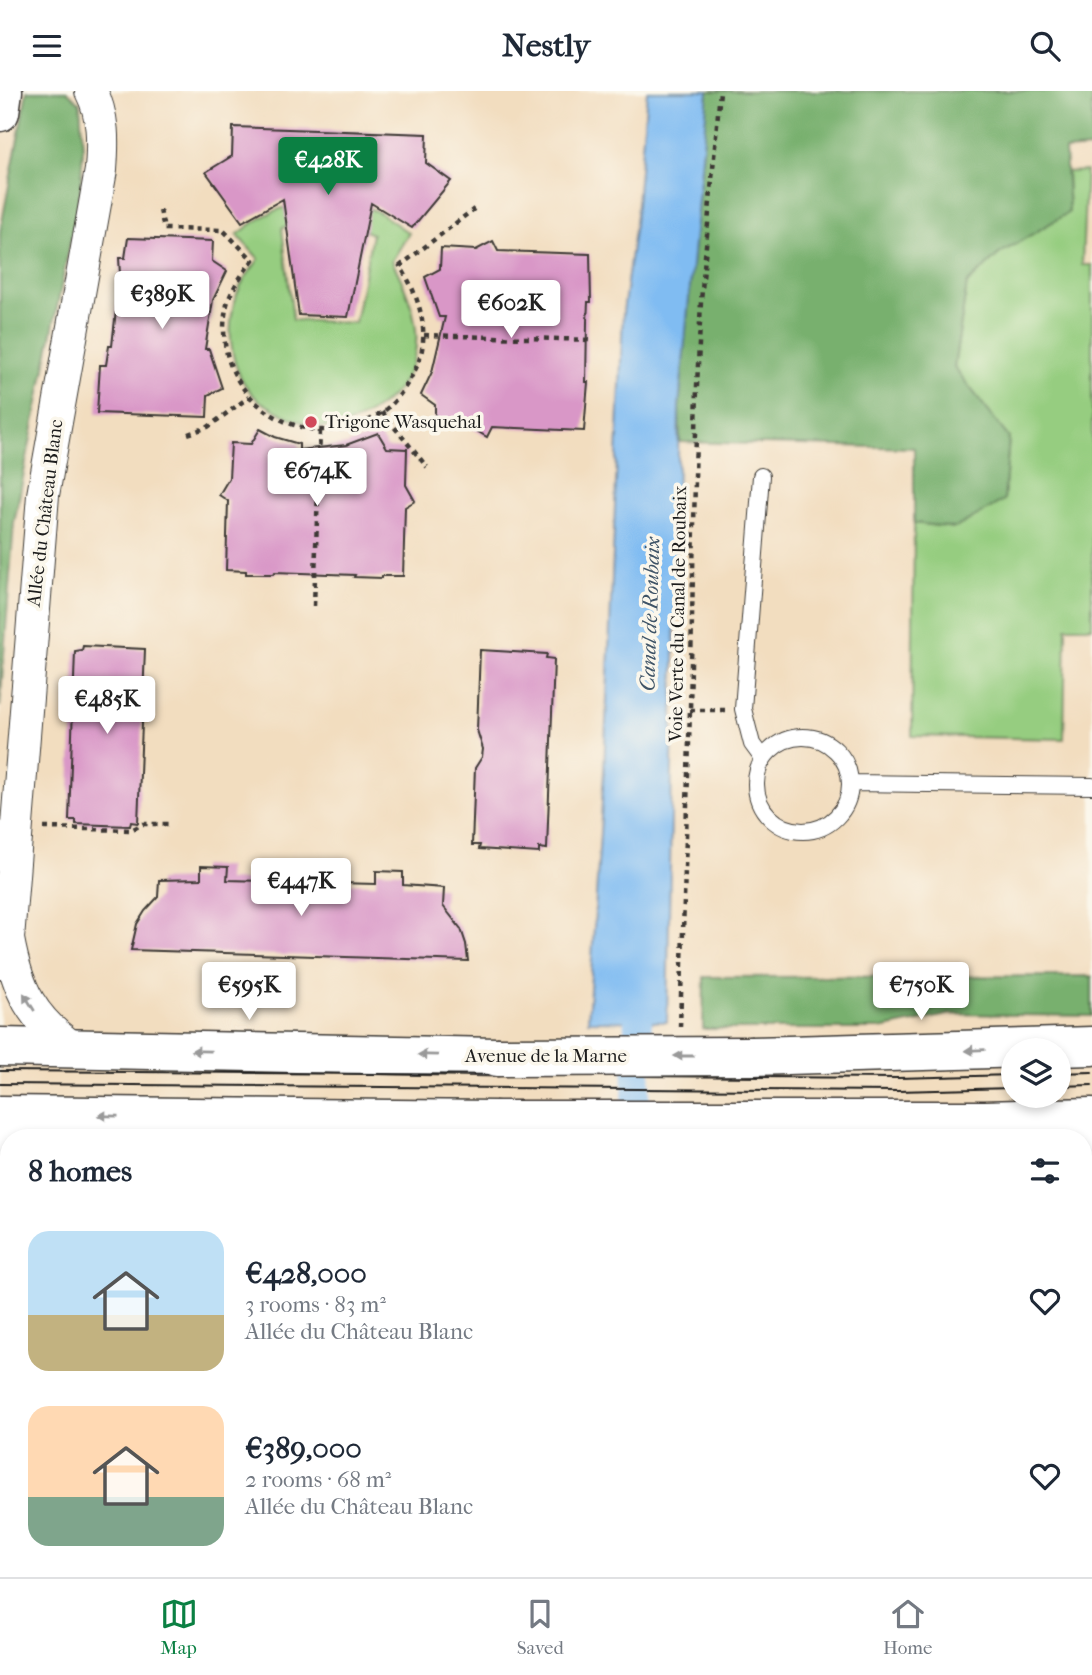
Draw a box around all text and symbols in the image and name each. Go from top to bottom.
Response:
icon: menu [28,27,66,65]
text: Nestly [502,27,590,64]
icon: search [1026,27,1064,65]
pin: €428K [279,137,377,197]
text: €428K [294,146,362,173]
pin: €389K [113,271,211,331]
text: €389K [130,280,194,307]
pin: €602K [462,281,560,340]
text: €602K [477,289,545,316]
place label: Trigone Wasquehal [325,411,482,433]
marker: Trigone Wasquehal [303,414,319,430]
street label: Allée du Château Blanc [22,418,67,609]
pin: €674K [268,449,366,508]
text: €674K [284,457,350,484]
street label: Voie Verte du Canal de Roubaix [665,486,691,743]
water label: Canal de Roubaix [635,536,665,691]
pin: €485K [58,677,156,736]
text: €485K [74,685,140,712]
pin: €447K [252,859,350,918]
text: €447K [267,867,335,894]
pin: €595K [200,963,298,1022]
pin: €750K [872,963,970,1022]
text: €595K [218,971,280,998]
text: €750K [889,971,953,998]
one-way arrow [22,992,35,1011]
map controls [1001,1038,1071,1108]
button: layers [1001,1038,1071,1108]
one-way arrow [190,1045,212,1057]
street label: Avenue de la Marne [464,1045,627,1067]
one-way arrow [964,1045,986,1056]
one-way arrow [417,1050,439,1061]
one-way arrow [673,1050,695,1062]
one-way arrow [97,1110,119,1122]
icon: filters [1026,1152,1064,1190]
text: 8 homes [28,1154,132,1189]
text: €428,000 [245,1256,367,1291]
icon: home [84,1259,168,1343]
icon: heart [1026,1282,1064,1320]
text: 3 rooms · 83 m² [245,1291,386,1318]
text: Allée du Château Blanc [245,1318,473,1345]
text: €389,000 [245,1431,362,1466]
icon: home [84,1434,168,1518]
icon: heart [1026,1457,1064,1495]
text: 2 rooms · 68 m² [245,1466,391,1493]
text: Allée du Château Blanc [245,1493,473,1520]
tab: Map [160,1595,198,1659]
tab: Saved [517,1595,564,1659]
tab: Home [883,1595,932,1659]

